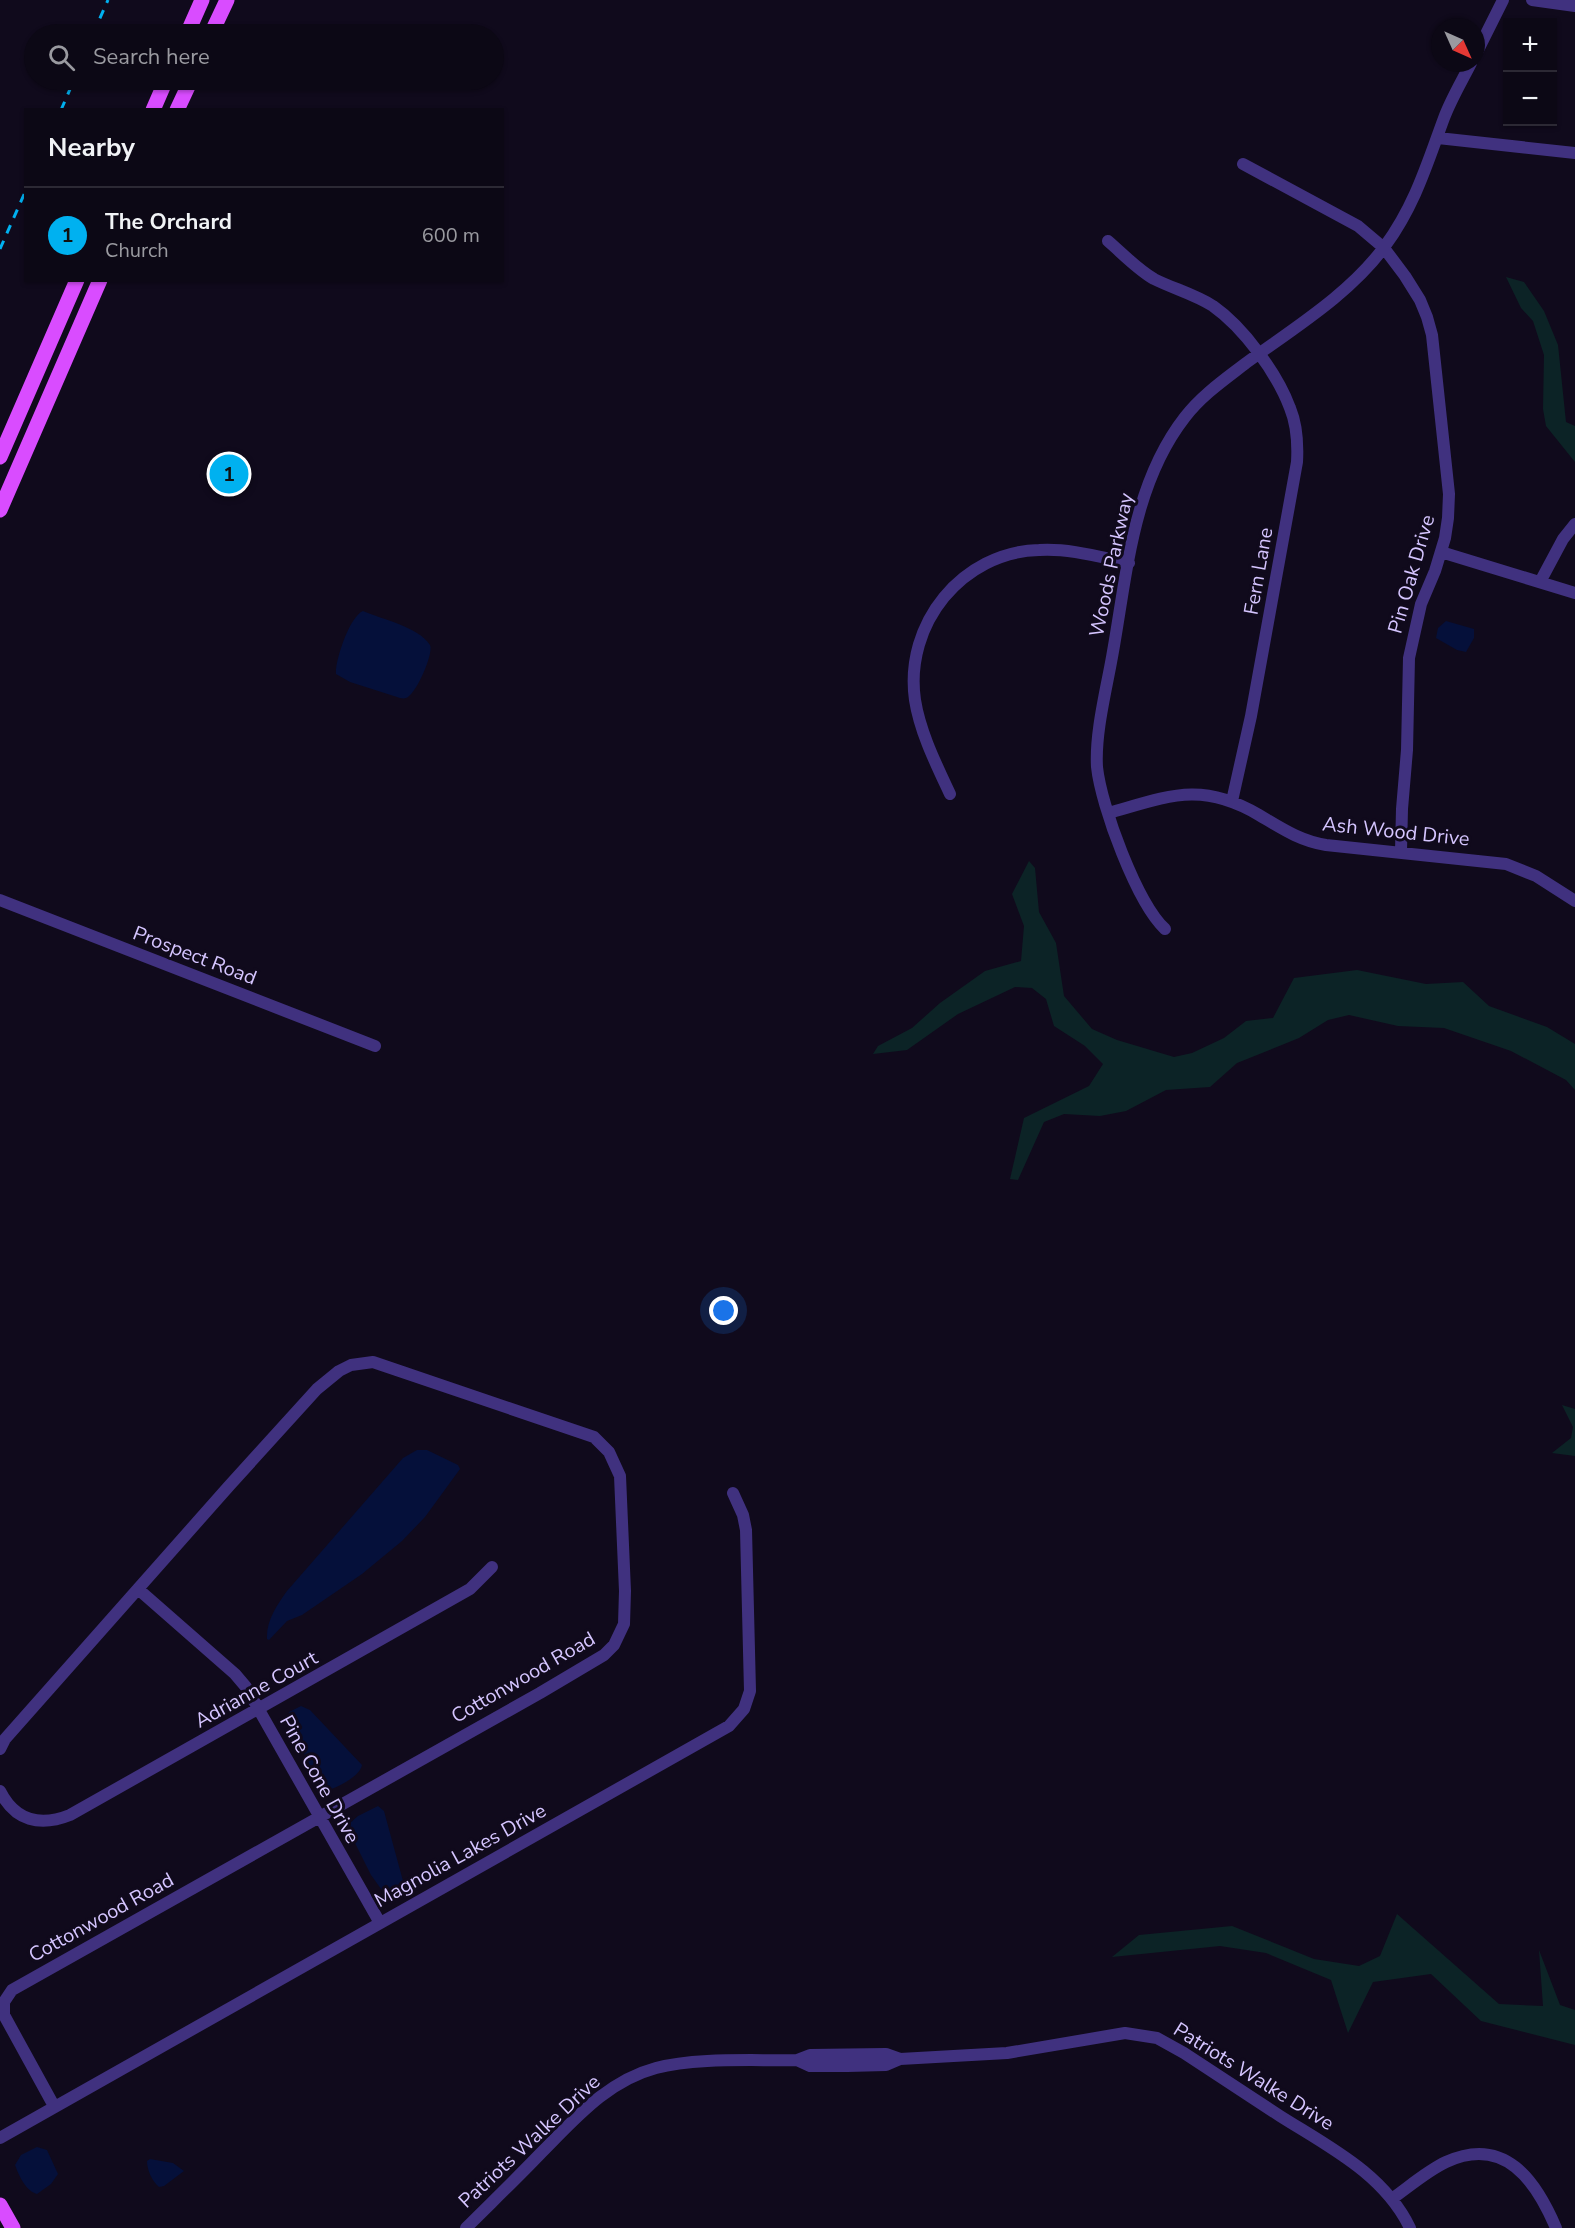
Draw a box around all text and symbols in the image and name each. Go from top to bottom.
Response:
north arrow [1431,18,1485,72]
map controls [1503,18,1557,126]
button: + [1503,18,1557,72]
search box [24,24,504,90]
icon: search [45,41,78,74]
text: Search here [93,42,210,72]
button: − [1503,72,1557,126]
text: Nearby [48,130,135,165]
text: The Orchard [105,207,232,237]
text: 1 [62,222,74,249]
text: 600 m [422,222,480,249]
text: Church [105,237,169,264]
pin: 1 [210,452,248,496]
street label: Woods Parkway [1083,490,1140,640]
street label: Pin Oak Drive [1382,512,1441,637]
street label: Fern Lane [1238,525,1279,617]
street label: Ash Wood Drive [1321,810,1471,853]
street label: Prospect Road [129,919,261,991]
your location [709,1296,738,1325]
street label: Cottonwood Road [446,1625,600,1730]
street label: Adrianne Court [190,1644,323,1734]
street label: Pine Cone Drive [273,1710,366,1848]
street label: Magnolia Lakes Drive [370,1797,551,1914]
street label: Cottonwood Road [24,1866,179,1969]
street label: Patriots Walke Drive [1168,2016,1339,2137]
street label: Patriots Walke Drive [453,2069,606,2214]

